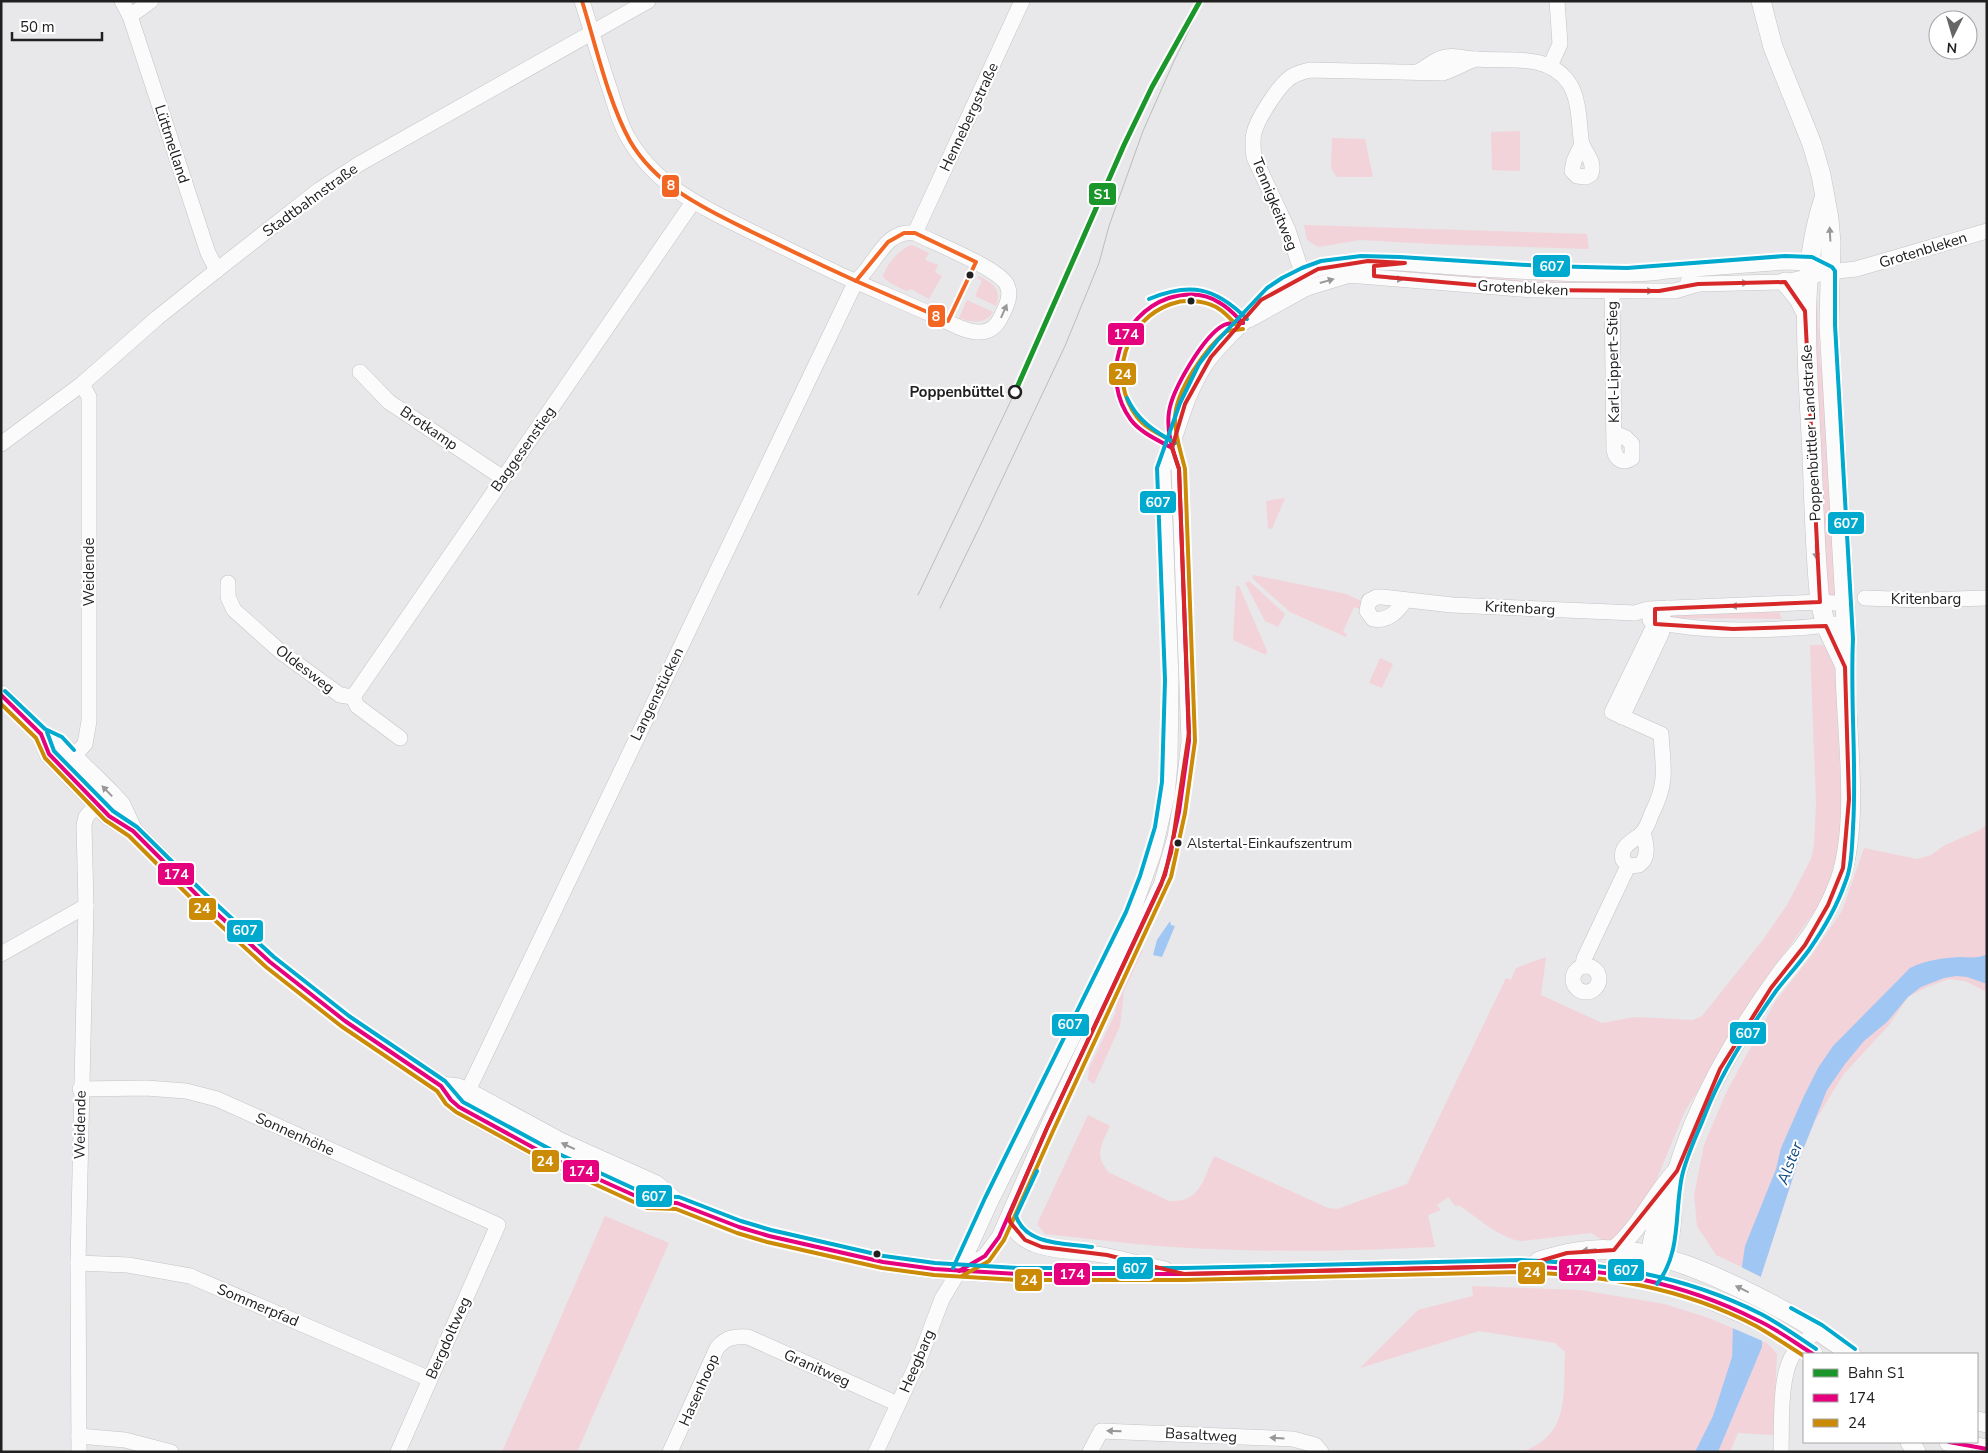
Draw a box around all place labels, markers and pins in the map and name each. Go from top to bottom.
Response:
unlabelled marker [965,270,975,280]
unlabelled marker [1186,296,1196,306]
place label: Poppenbüttel [909,382,1004,402]
marker: Poppenbüttel [1008,385,1022,399]
place label: Alstertal-Einkaufszentrum [1187,834,1352,853]
marker: Alstertal-Einkaufszentrum [1173,838,1183,848]
unlabelled marker [872,1249,882,1259]

